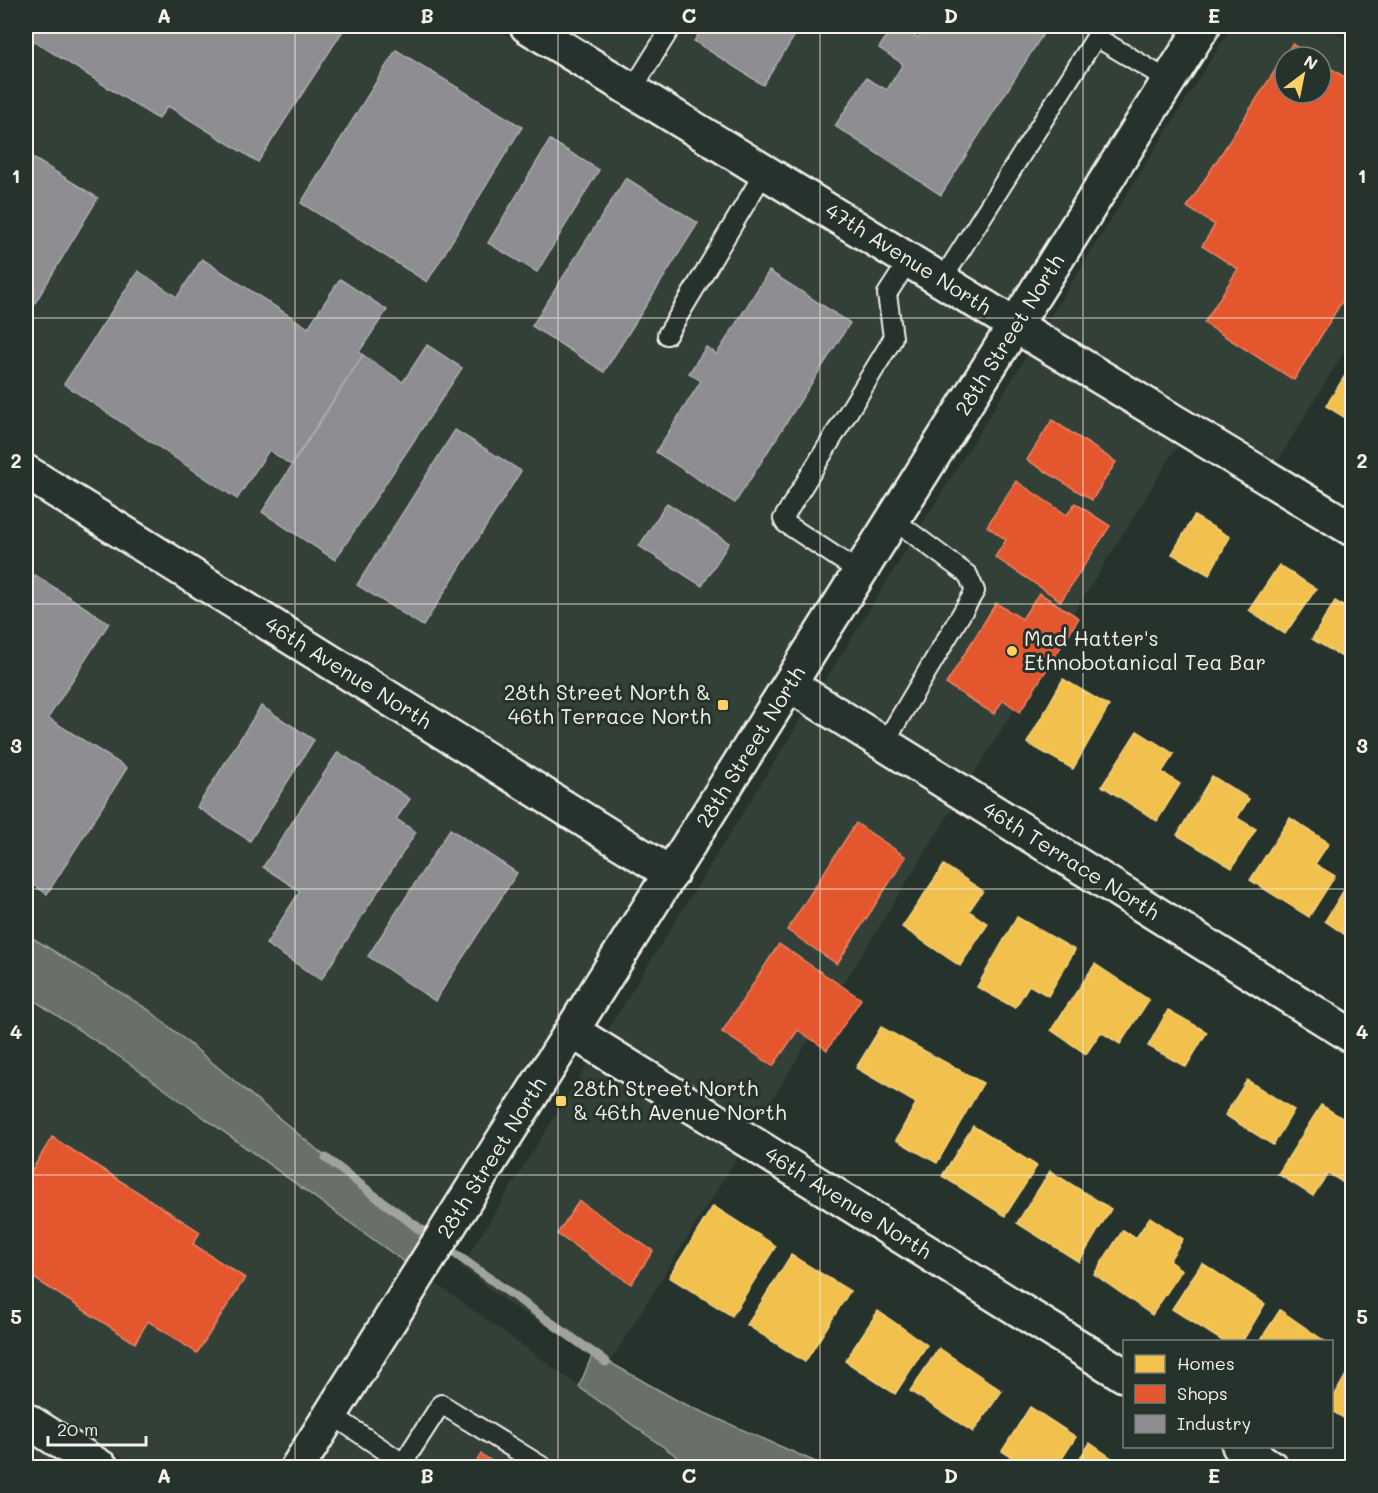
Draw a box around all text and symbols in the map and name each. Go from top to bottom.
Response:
text: A [157,2,171,28]
text: B [420,2,434,28]
text: C [682,2,697,28]
text: D [944,2,958,28]
text: E [1208,2,1220,28]
north arrow [1273,45,1333,105]
text: N [1300,50,1322,74]
text: 1 [12,162,20,188]
text: 1 [1358,162,1366,188]
street label: 47th Avenue North [821,196,997,320]
street label: 28th Street North [948,248,1069,420]
text: 2 [10,447,22,473]
text: 2 [1356,447,1368,473]
street label: 46th Avenue North [260,609,437,734]
place label: Mad Hatter's Ethnobotanical Tea Bar [1024,624,1266,675]
marker: Mad Hatter's Ethnobotanical Tea Bar [1005,644,1019,658]
street label: 28th Street North [689,660,810,832]
place label: 28th Street North & 46th Terrace North [504,678,711,729]
marker: 28th Street North & 46th Terrace North [716,698,730,712]
text: 3 [10,732,22,758]
text: 3 [1356,732,1368,758]
street label: 46th Terrace North [978,794,1165,925]
text: 4 [10,1018,23,1044]
text: 4 [1356,1018,1369,1044]
street label: 28th Street North [430,1071,551,1243]
place label: 28th Street North & 46th Avenue North [573,1074,787,1125]
marker: 28th Street North & 46th Avenue North [554,1094,568,1108]
street label: 46th Avenue North [760,1139,937,1264]
text: 5 [10,1303,22,1329]
text: 5 [1356,1303,1368,1329]
legend [1123,1340,1333,1448]
text: Homes [1177,1351,1235,1375]
text: Shops [1177,1381,1228,1405]
scale bar [48,1409,146,1447]
text: Industry [1177,1411,1251,1435]
text: 20 m [57,1417,98,1441]
text: A [157,1462,171,1488]
text: B [420,1462,434,1488]
text: C [682,1462,697,1488]
text: D [944,1462,958,1488]
text: E [1208,1462,1220,1488]

